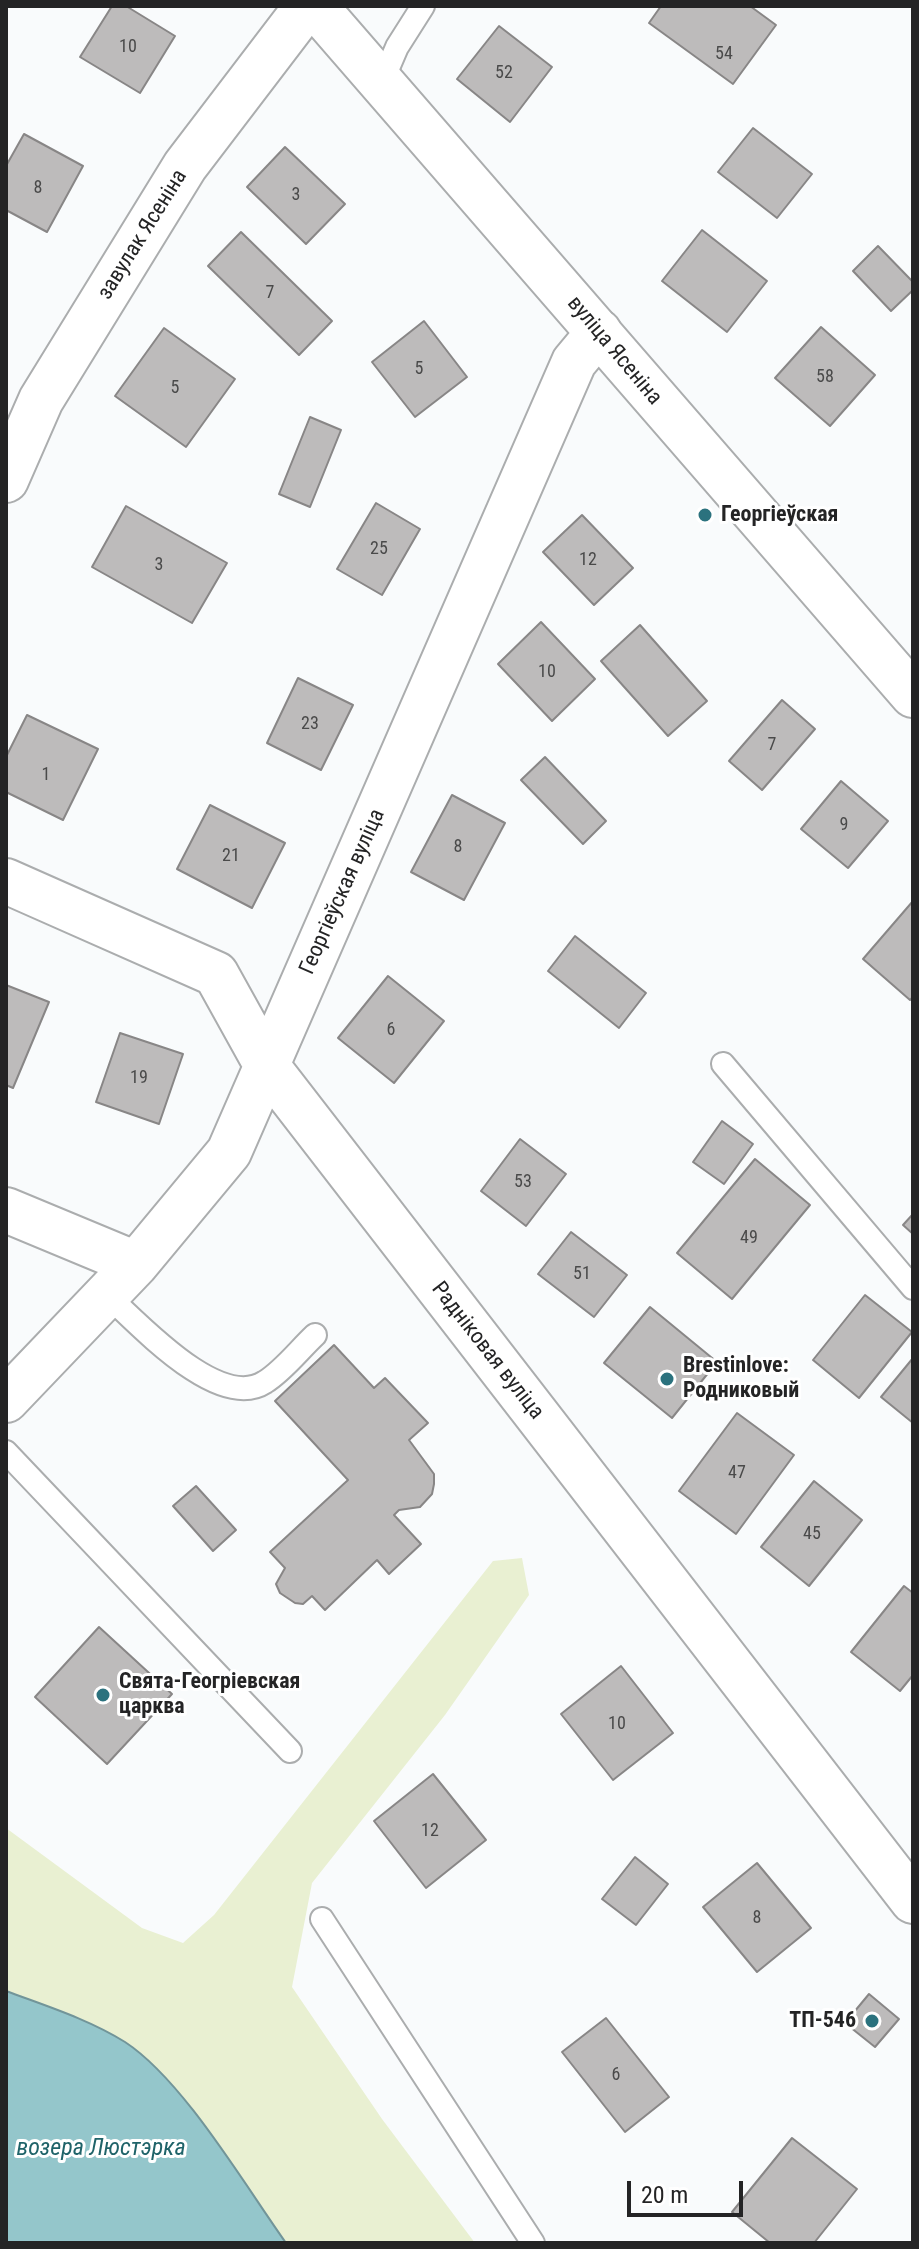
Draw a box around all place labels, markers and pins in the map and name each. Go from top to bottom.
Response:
place label: Георгіеўская [721,502,838,528]
marker: Георгіеўская [696,506,714,524]
place label: Brestinlove: Родниковый [683,1353,799,1404]
marker: Brestinlove: Родниковый [658,1370,676,1388]
place label: Свята-Геогріевская царква [119,1669,300,1720]
marker: Свята-Геогріевская царква [94,1686,112,1704]
place label: ТП-546 [789,2008,856,2034]
marker: ТП-546 [863,2012,881,2030]

